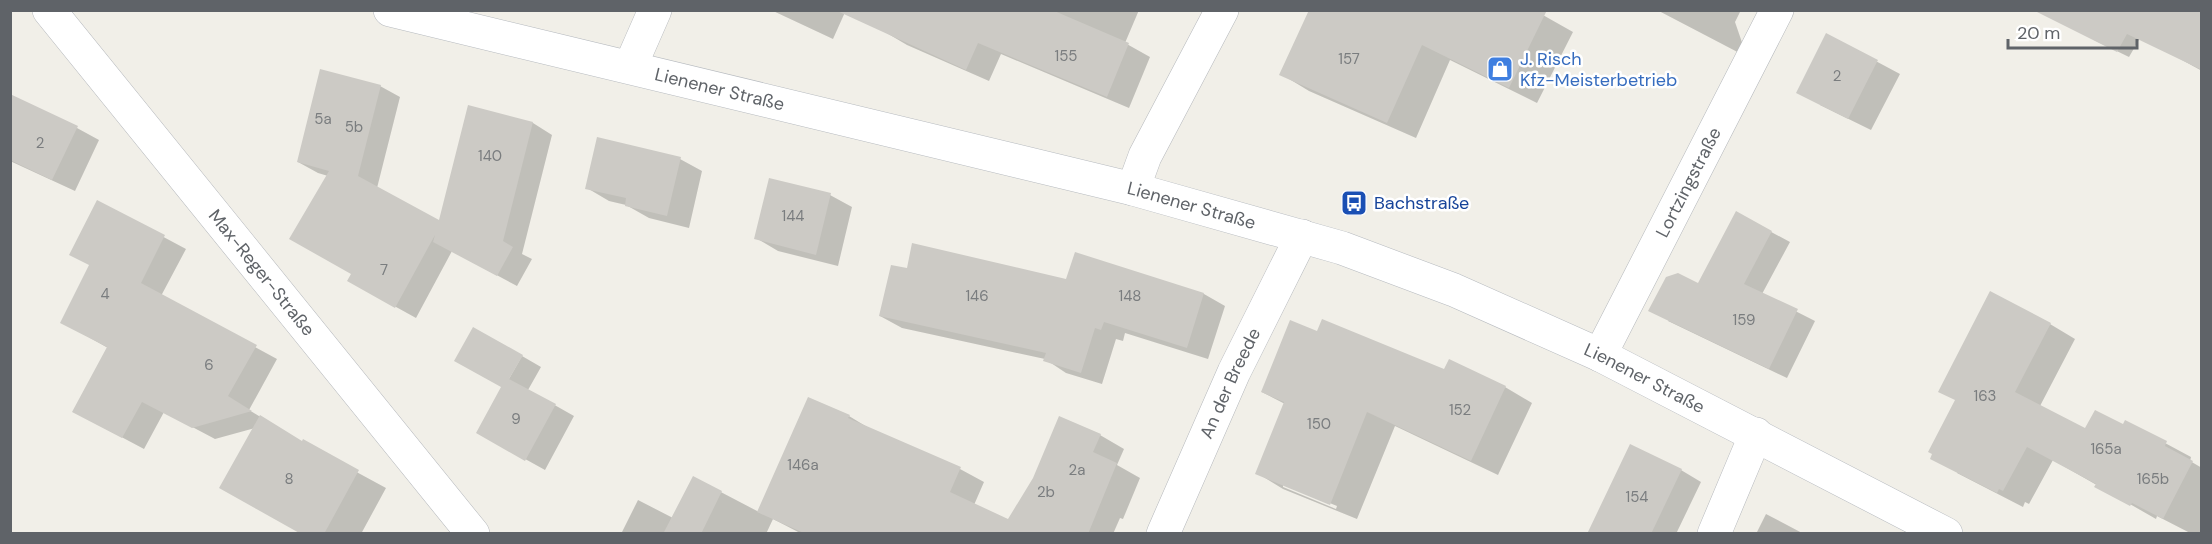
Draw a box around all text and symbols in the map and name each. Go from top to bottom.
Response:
scale bar [2008,12,2137,50]
text: 20 m [2017,21,2060,45]
house number: 155 [1055,46,1077,66]
place label: J. Risch Kfz-Meisterbetrieb [1520,47,1677,92]
house number: 157 [1338,49,1360,69]
shop icon: J. Risch Kfz-Meisterbetrieb [1485,54,1515,84]
street label: Lienener Straße [652,62,787,117]
house number: 2 [1833,66,1841,86]
house number: 5a [314,109,332,129]
house number: 5b [345,117,363,137]
street label: Lortzingstraße [1650,123,1727,242]
house number: 2 [36,133,44,153]
house number: 140 [478,146,502,166]
street label: Lienener Straße [1125,176,1259,235]
bus stop icon: Bachstraße [1339,188,1369,218]
place label: Bachstraße [1374,191,1469,215]
street label: Max-Reger-Straße [203,205,320,341]
house number: 144 [782,206,804,226]
house number: 7 [380,260,388,280]
house number: 4 [100,284,110,304]
house number: 146 [965,286,989,306]
house number: 148 [1119,286,1141,306]
house number: 159 [1733,310,1755,330]
street label: An der Breede [1194,324,1266,442]
street label: Lienener Straße [1580,337,1709,419]
house number: 6 [204,355,214,375]
house number: 163 [1974,386,1996,406]
house number: 152 [1449,400,1471,420]
house number: 9 [511,409,521,429]
house number: 150 [1307,414,1331,434]
house number: 165a [2090,439,2122,459]
house number: 146a [787,455,819,475]
house number: 2a [1069,460,1085,480]
house number: 8 [284,469,294,489]
house number: 165b [2137,469,2169,489]
house number: 2b [1037,482,1055,502]
house number: 154 [1626,487,1648,507]

